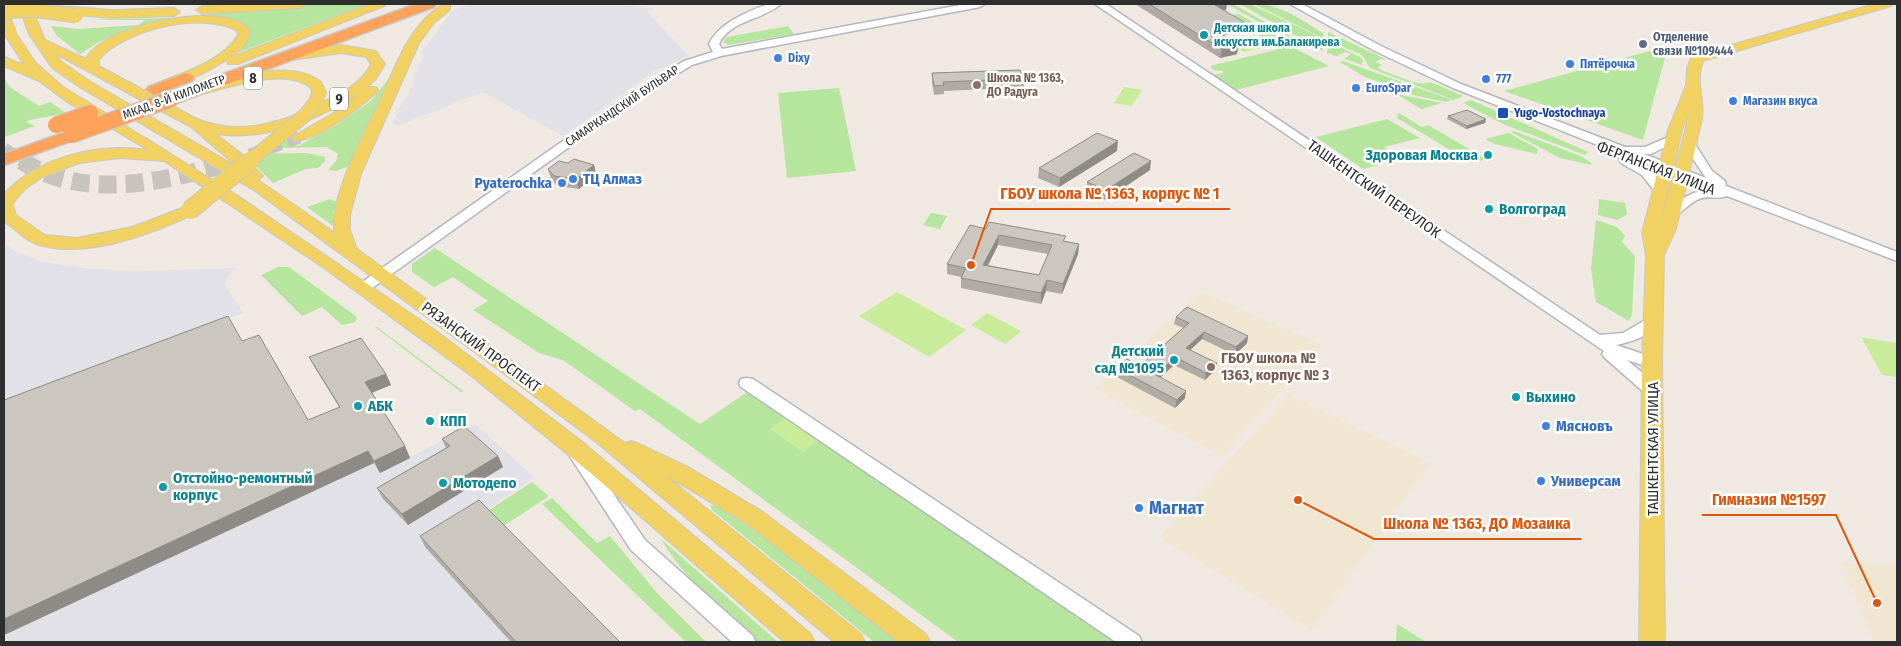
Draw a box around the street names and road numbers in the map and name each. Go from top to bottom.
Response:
street label: САМАРКАНДСКИЙ БУЛЬВАР [562,62,682,149]
road number: 8 [244,66,262,90]
street label: МКАД, 8-Й КИЛОМЕТР [121,71,227,122]
road number: 9 [330,88,348,110]
street label: ТАШКЕНТСКИЙ ПЕРЕУЛОК [1304,136,1444,242]
street label: ФЕРГАНСКАЯ УЛИЦА [1594,137,1718,199]
street label: РЯЗАНСКИЙ ПРОСПЕКТ [418,298,544,396]
street label: ТАШКЕНТСКАЯ УЛИЦА [1644,382,1662,516]

